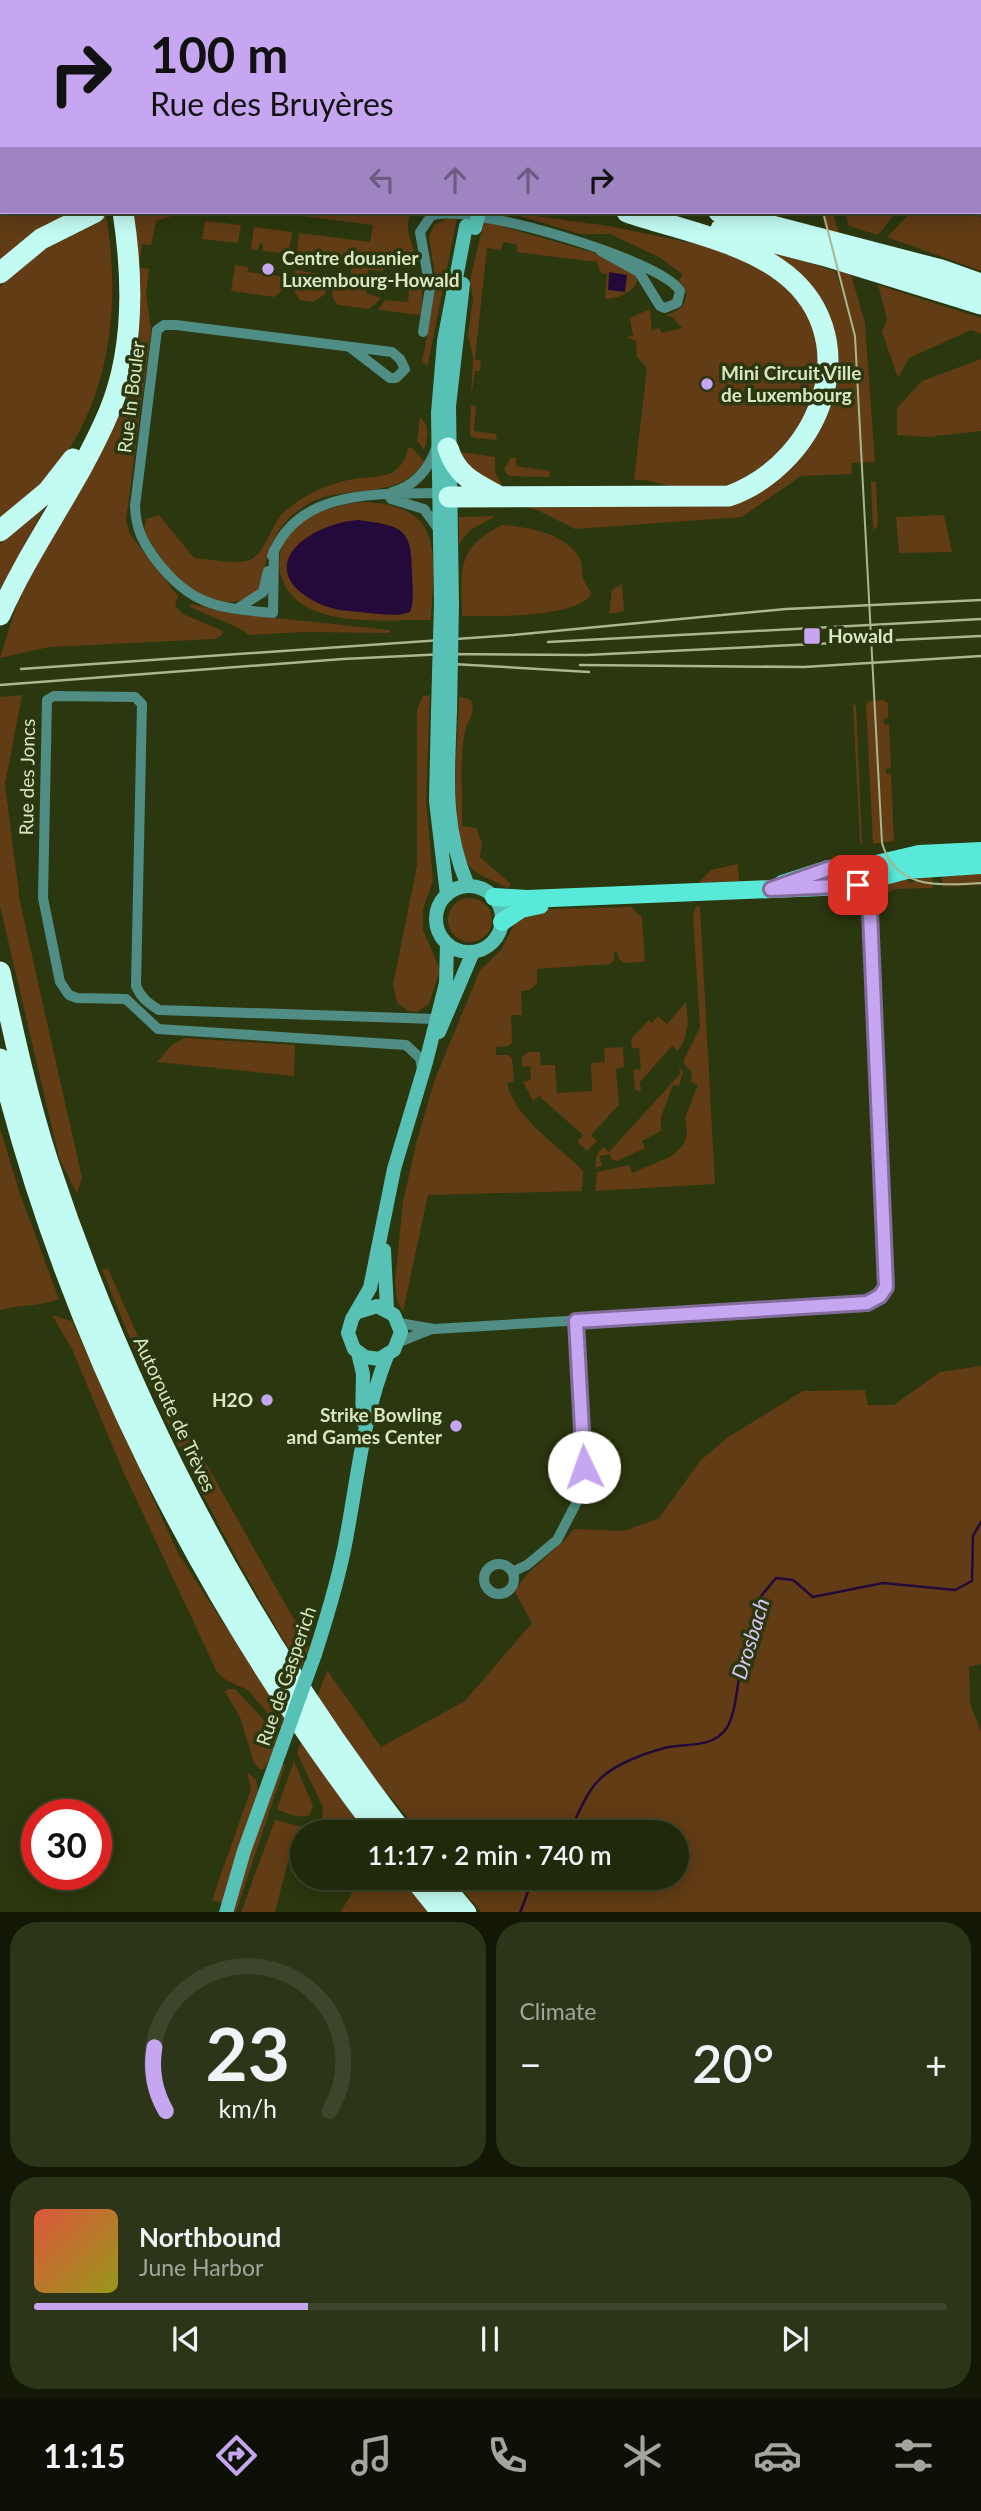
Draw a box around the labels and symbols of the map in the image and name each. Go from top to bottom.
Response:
place label: Centre douanier Luxembourg-Howald [282,246,460,291]
marker: Centre douanier Luxembourg-Howald [260,261,276,277]
street label: Rue In Bouler [112,340,149,454]
place label: Mini Circuit Ville de Luxembourg [721,361,861,406]
marker: Mini Circuit Ville de Luxembourg [699,376,715,392]
place label: Howald [828,624,893,647]
marker: Howald [802,626,822,646]
street label: Rue des Joncs [14,719,39,835]
pin [828,855,888,915]
street label: Autoroute de Trèves [129,1333,221,1495]
place label: H2O [212,1388,253,1411]
marker: H2O [259,1392,275,1408]
place label: Strike Bowling and Games Center [286,1403,443,1448]
marker: Strike Bowling and Games Center [448,1418,464,1434]
position arrow [547,1430,621,1504]
water label: Drosbach [725,1595,774,1682]
street label: Rue de Gasperich [251,1603,320,1749]
speed limit sign: 30 [21,1799,112,1890]

